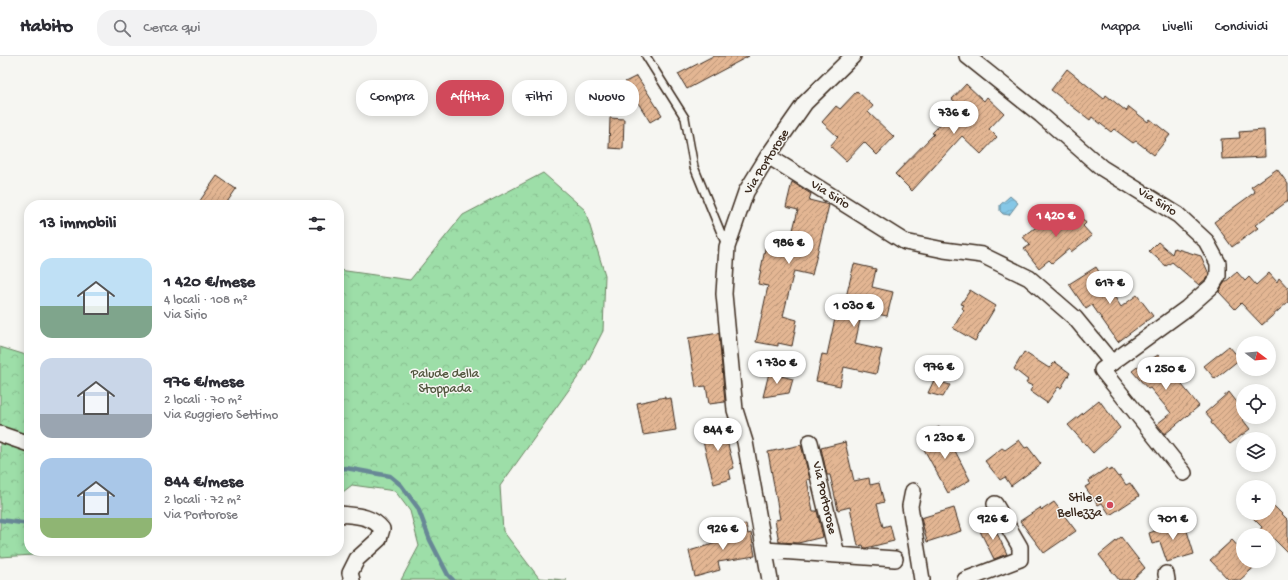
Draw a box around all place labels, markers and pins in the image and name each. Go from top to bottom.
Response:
pin: 736 € [926,101,982,135]
pin: 1 420 € [1019,204,1093,238]
pin: 986 € [761,231,817,265]
pin: 617 € [1082,271,1138,305]
pin: 1 030 € [817,294,891,328]
pin: 1 730 € [740,351,814,385]
pin: 976 € [911,355,967,389]
pin: 1 250 € [1129,357,1203,391]
pin: 844 € [690,418,746,452]
pin: 1 230 € [908,426,982,460]
place label: Stile e Bellezza [1057,491,1103,521]
marker: Stile e Bellezza [1105,500,1115,510]
pin: 926 € [965,507,1021,541]
pin: 701 € [1145,507,1201,541]
pin: 926 € [695,517,751,551]

